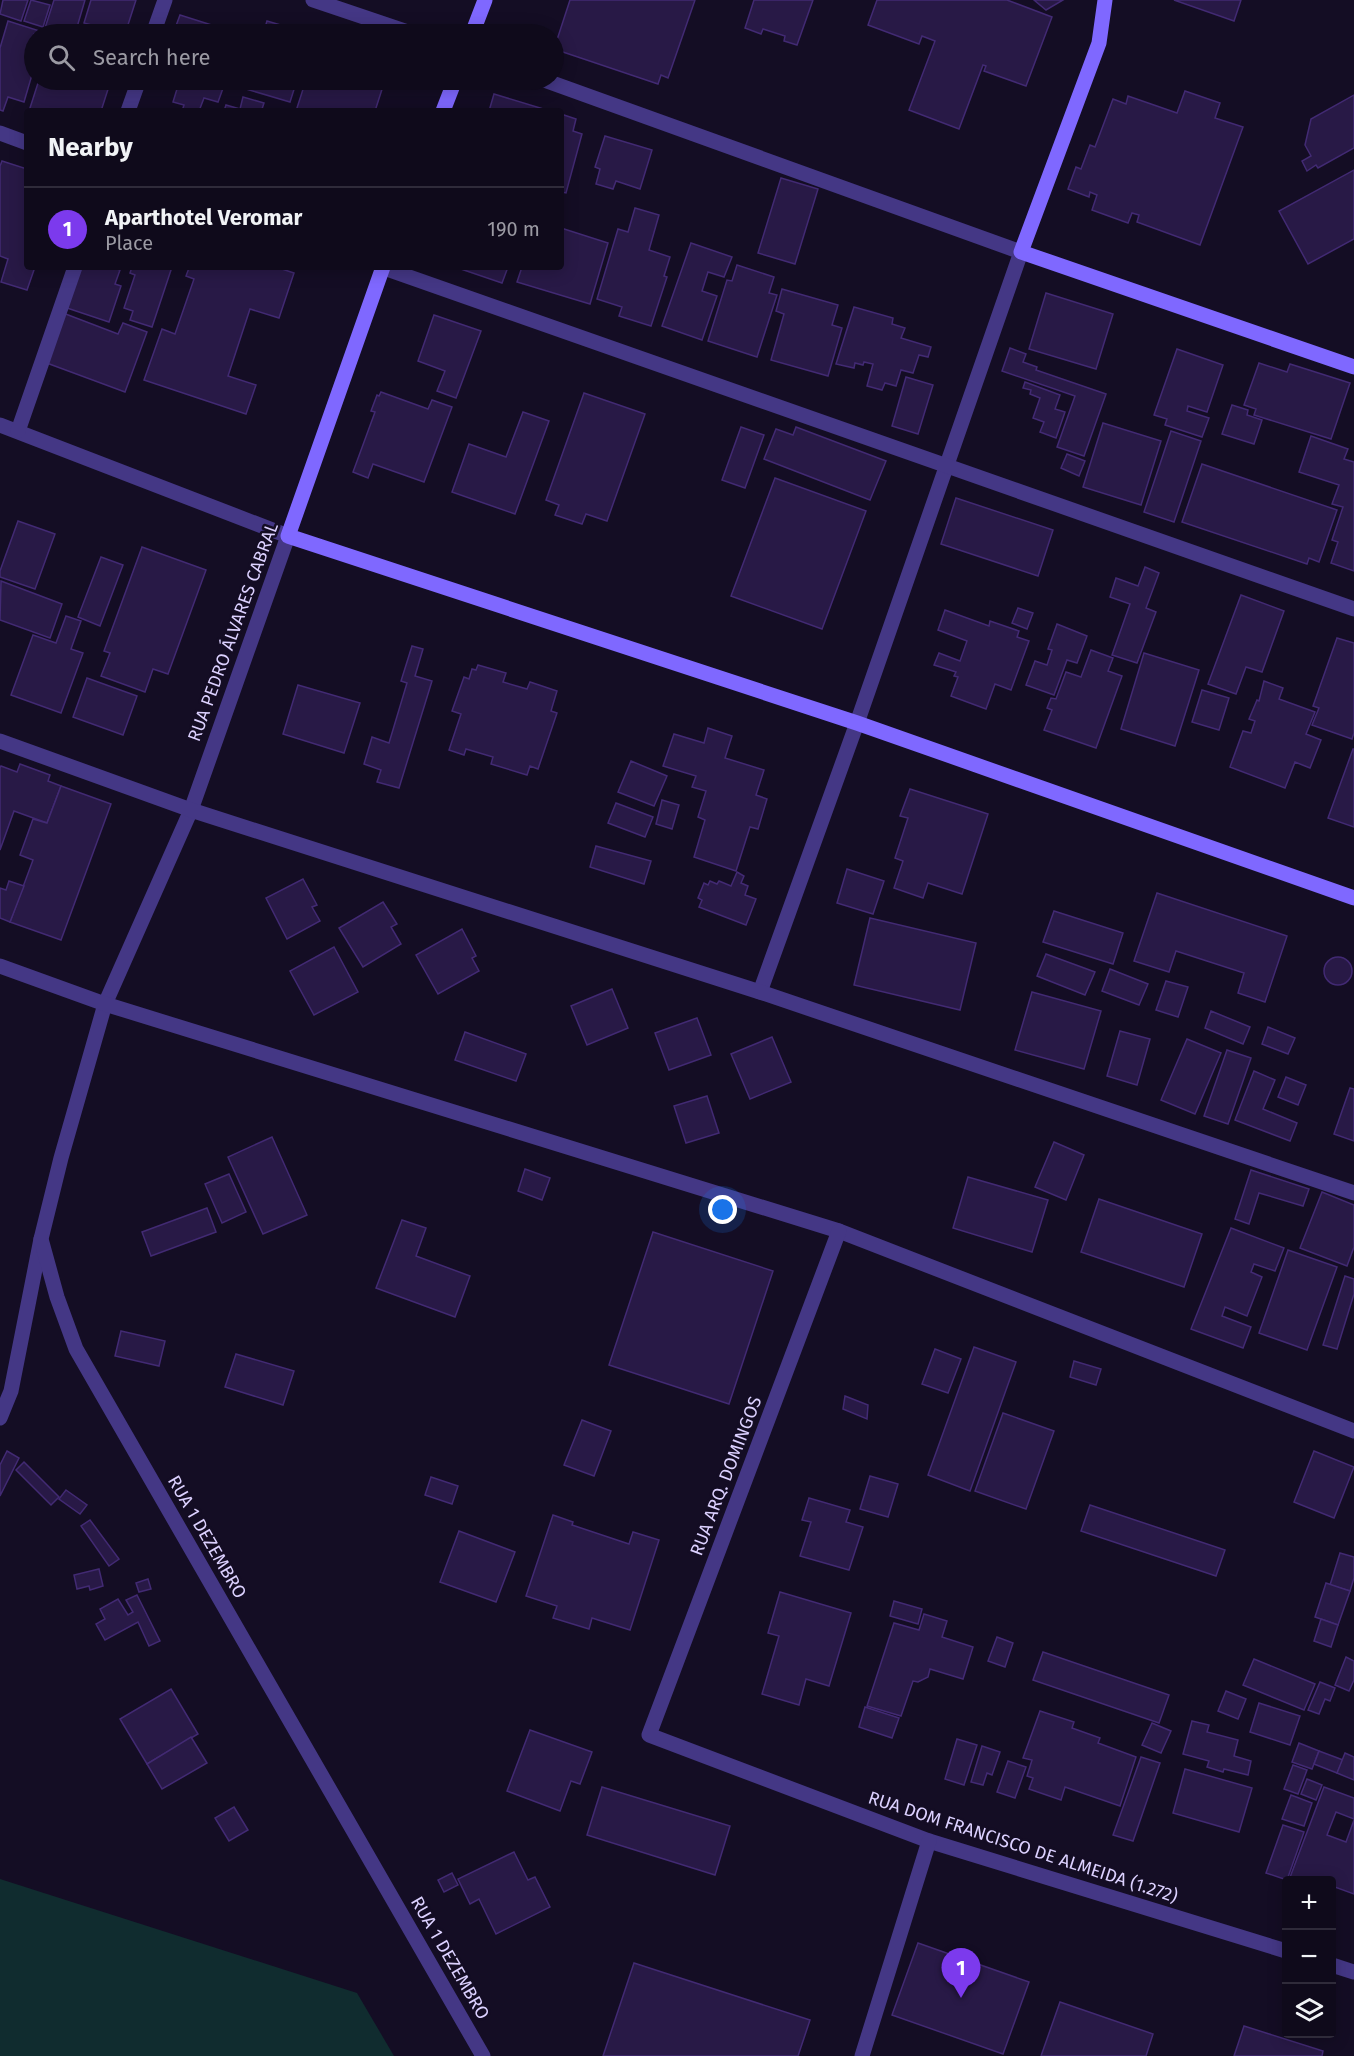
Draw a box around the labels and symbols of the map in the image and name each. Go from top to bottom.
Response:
street label: RUA PEDRO ÁLVARES CABRAL [182,519,283,745]
your location [708,1195,737,1224]
street label: RUA ARQ. DOMINGOS [685,1393,767,1559]
street label: RUA 1 DEZEMBRO [163,1472,251,1602]
street label: RUA DOM FRANCISCO DE ALMEIDA (1.272) [865,1786,1181,1908]
street label: RUA 1 DEZEMBRO [406,1893,494,2023]
pin: 1 [942,1948,980,1998]

